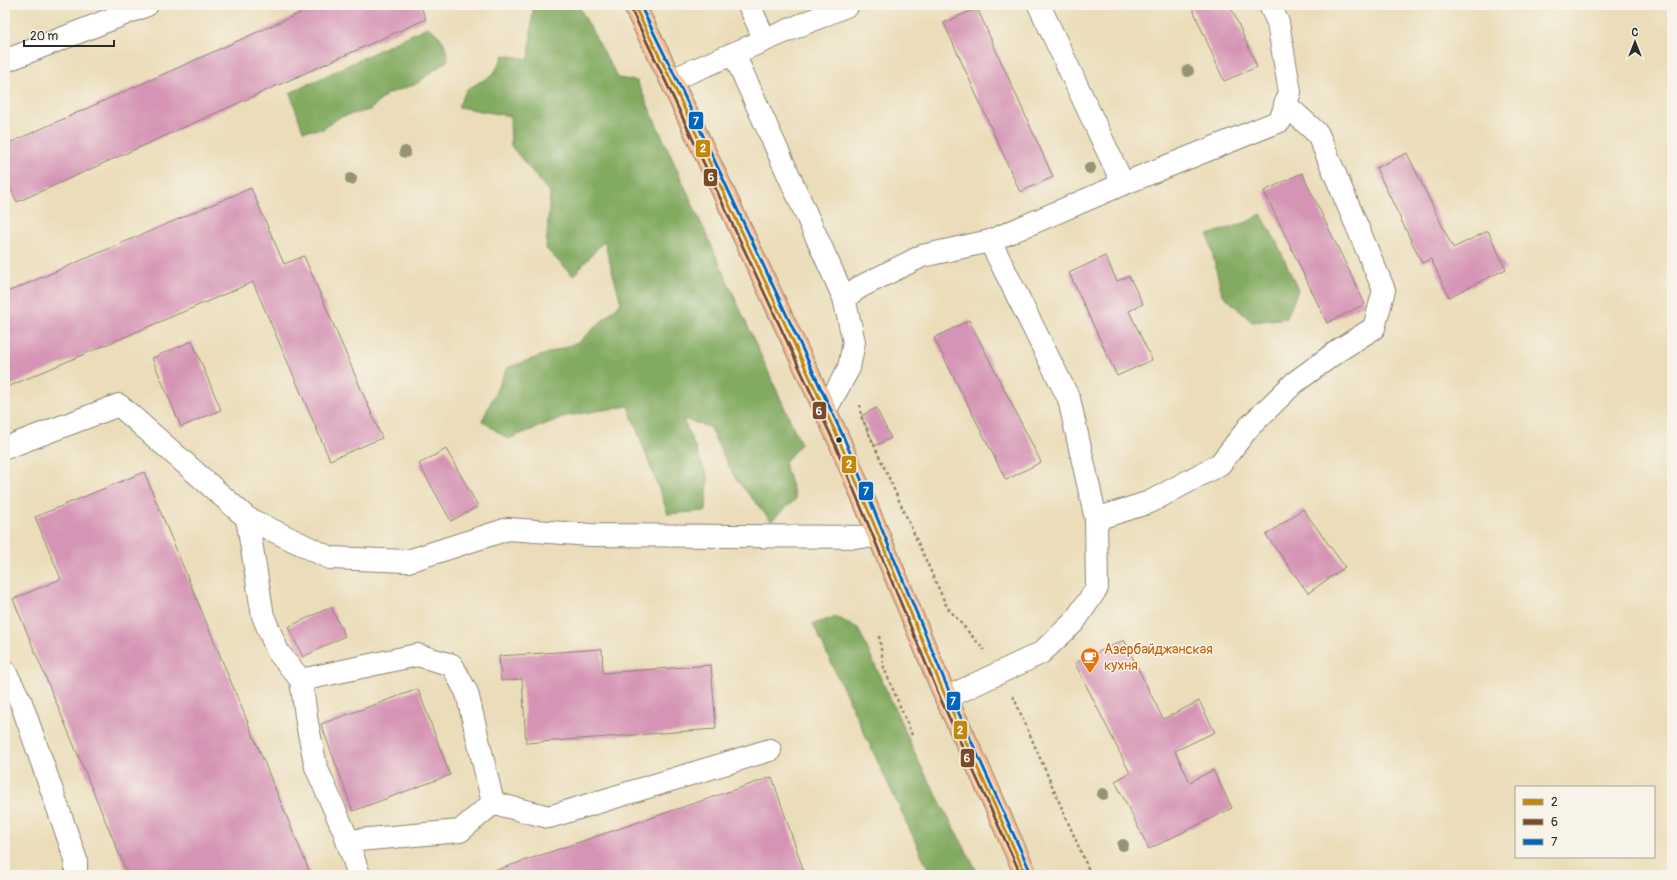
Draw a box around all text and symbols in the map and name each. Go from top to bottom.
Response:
scale bar [24,22,114,48]
north arrow [1615,22,1655,62]
text: С [1632,26,1639,39]
text: 20 m [30,29,59,44]
line badge: 7 [688,111,704,130]
text: 7 [693,115,699,128]
line badge: 2 [695,139,711,158]
text: 2 [700,142,706,155]
line badge: 6 [703,168,718,187]
text: 6 [708,171,715,184]
line badge: 6 [812,401,827,420]
text: 6 [816,405,823,418]
unlabelled marker [834,435,844,445]
line badge: 2 [841,455,857,474]
text: 2 [846,458,852,471]
line badge: 7 [858,481,874,501]
text: 7 [863,485,869,498]
place label: Азербайджанская кухня [1104,641,1213,674]
cafe icon: Азербайджанская кухня [1079,646,1101,674]
line badge: 7 [946,691,961,711]
text: 7 [950,695,956,708]
line badge: 2 [953,720,968,740]
text: 2 [957,724,963,737]
line badge: 6 [960,748,975,768]
text: 6 [964,752,971,765]
legend [1515,786,1655,858]
text: 2 [1551,795,1558,810]
text: 6 [1551,815,1558,830]
text: 7 [1551,835,1558,850]

